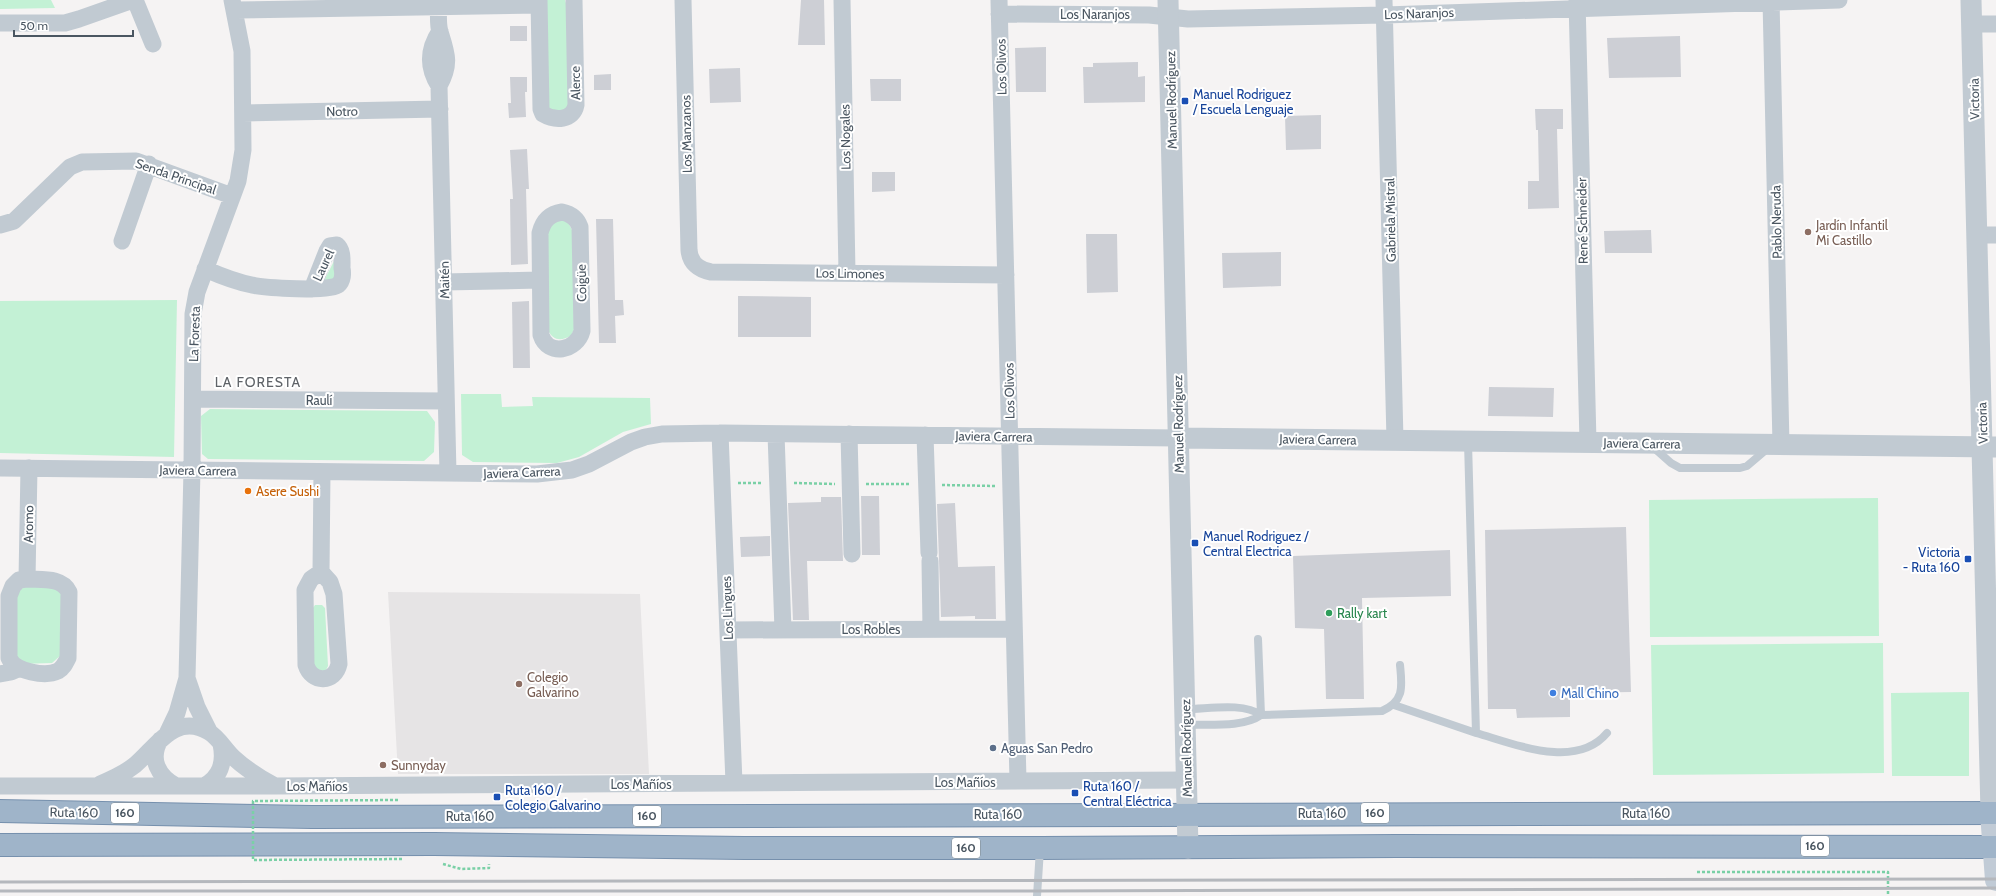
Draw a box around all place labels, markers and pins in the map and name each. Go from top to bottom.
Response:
place label: Manuel Rodriguez / Escuela Lenguaje [1192,86,1294,118]
marker: Manuel Rodriguez / Escuela Lenguaje [1180,96,1190,106]
place label: Jardín Infantil Mi Castillo [1815,217,1888,248]
marker: Jardín Infantil Mi Castillo [1803,227,1813,237]
place label: Asere Sushi [256,483,319,499]
marker: Asere Sushi [243,486,253,496]
place label: Manuel Rodriguez / Central Electrica [1203,528,1309,559]
marker: Manuel Rodriguez / Central Electrica [1190,538,1200,548]
place label: Victoria - Ruta 160 [1903,544,1961,575]
marker: Victoria - Ruta 160 [1963,554,1973,564]
place label: Rally kart [1337,605,1388,621]
marker: Rally kart [1324,608,1334,618]
place label: Colegio Galvarino [527,669,579,700]
marker: Colegio Galvarino [514,679,524,689]
place label: Mall Chino [1561,685,1619,701]
marker: Mall Chino [1548,688,1558,698]
place label: Aguas San Pedro [1001,740,1093,756]
marker: Aguas San Pedro [988,743,998,753]
place label: Sunnyday [391,757,446,773]
marker: Sunnyday [378,760,388,770]
place label: Ruta 160 / Central Eléctrica [1083,778,1172,809]
place label: Ruta 160 / Colegio Galvarino [505,782,601,813]
marker: Ruta 160 / Central Eléctrica [1070,788,1080,798]
marker: Ruta 160 / Colegio Galvarino [492,792,502,802]

